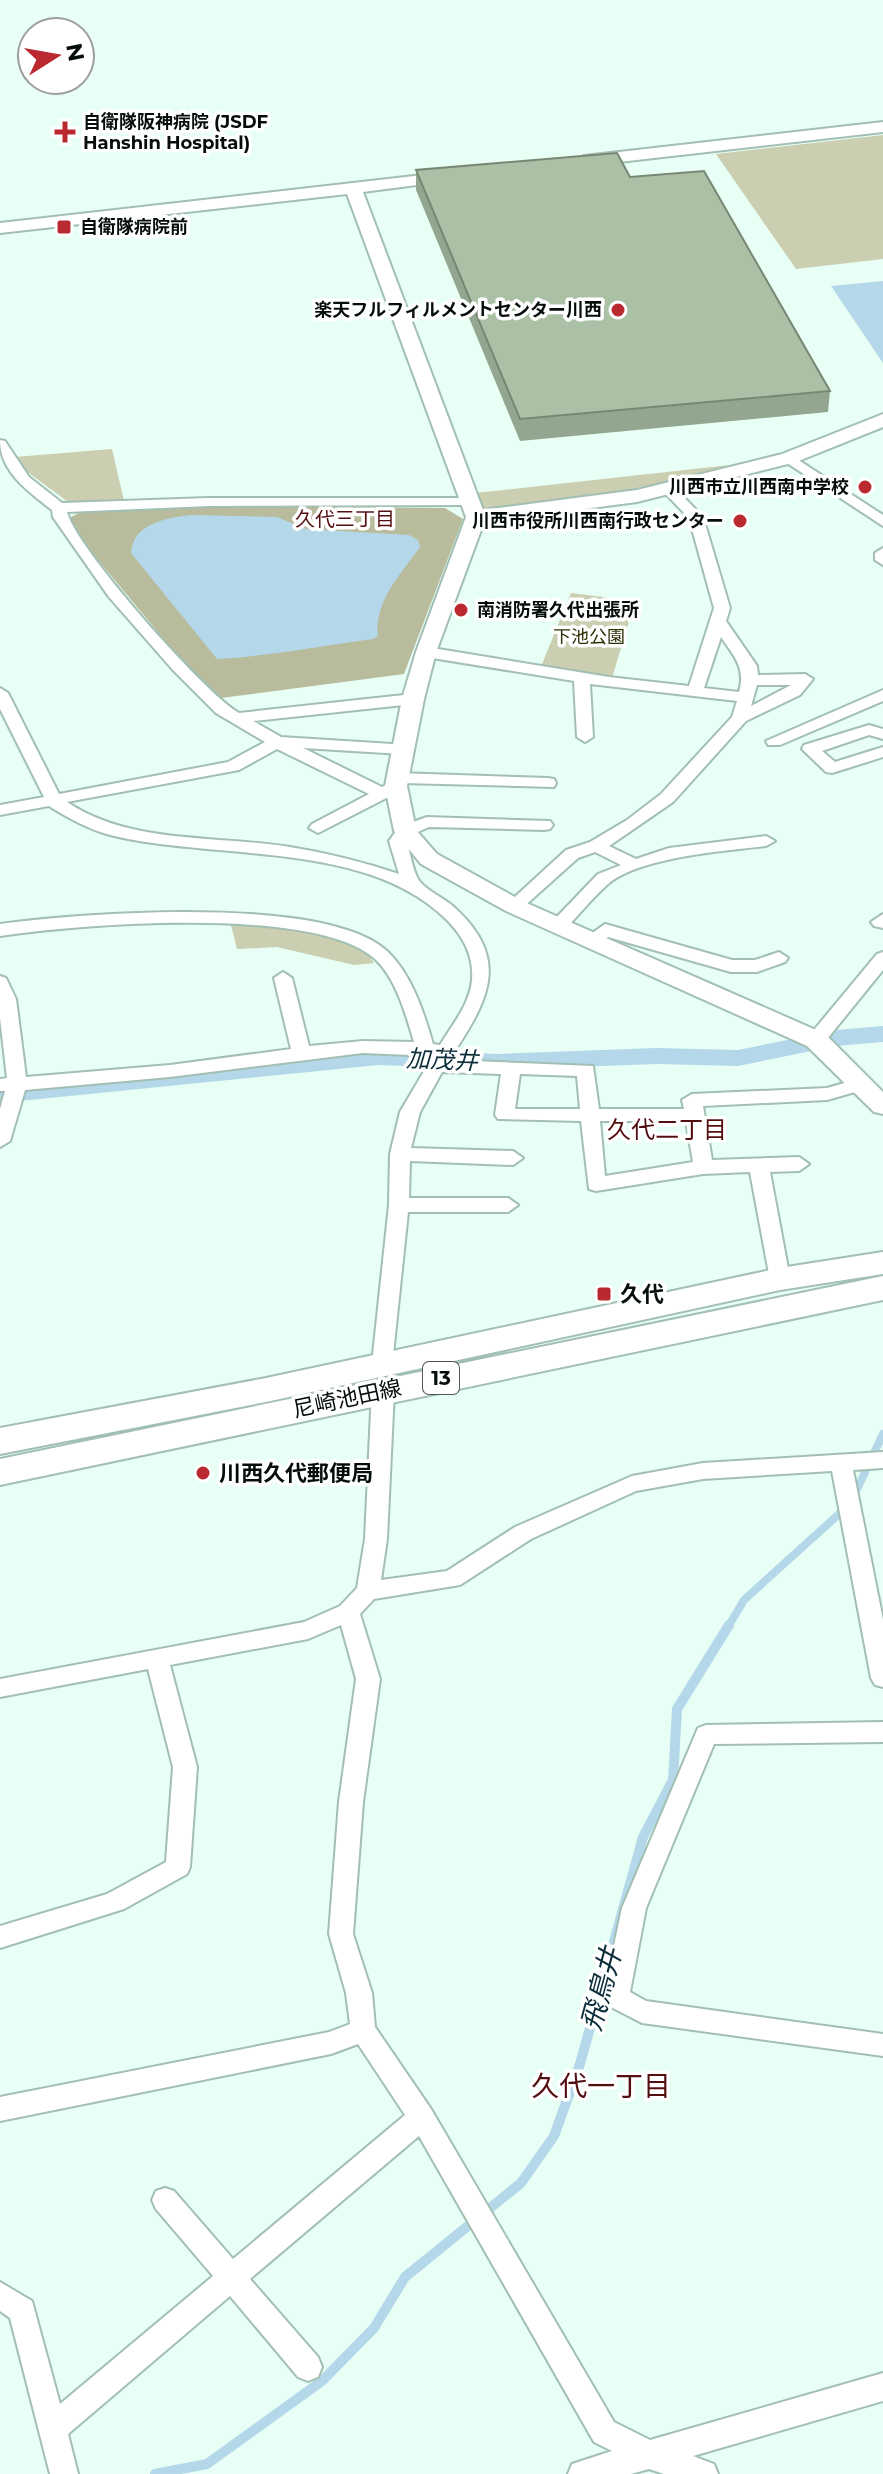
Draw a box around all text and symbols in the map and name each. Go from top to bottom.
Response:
north arrow [16,16,96,96]
text: N [60,41,90,64]
place label: 自衛隊阪神病院 (JSDF Hanshin Hospital) [83,111,269,154]
marker: 自衛隊阪神病院 (JSDF Hanshin Hospital) [54,121,76,143]
place label: 自衛隊病院前 [80,216,188,238]
marker: 自衛隊病院前 [55,218,73,236]
place label: 楽天フルフィルメントセンター川西 [314,299,602,321]
marker: 楽天フルフィルメントセンター川西 [609,301,627,319]
place label: 川西市立川西南中学校 [669,476,849,498]
marker: 川西市立川西南中学校 [856,478,874,496]
district label: 久代三丁目 [295,507,395,531]
place label: 川西市役所川西南行政センター [472,510,724,532]
marker: 川西市役所川西南行政センター [731,512,749,530]
place label: 南消防署久代出張所 [477,599,639,621]
marker: 南消防署久代出張所 [452,601,470,619]
park label: 下池公園 [553,626,625,648]
water label: 加茂井 [406,1044,481,1075]
district label: 久代二丁目 [607,1115,727,1144]
place label: 久代 [620,1281,664,1308]
marker: 久代 [595,1285,613,1303]
road number: 13 [423,1362,459,1394]
street label: 尼崎池田線 [290,1374,404,1423]
place label: 川西久代郵便局 [219,1460,373,1487]
marker: 川西久代郵便局 [194,1464,212,1482]
water label: 飛鳥井 [574,1941,629,2034]
district label: 久代一丁目 [531,2069,671,2103]

